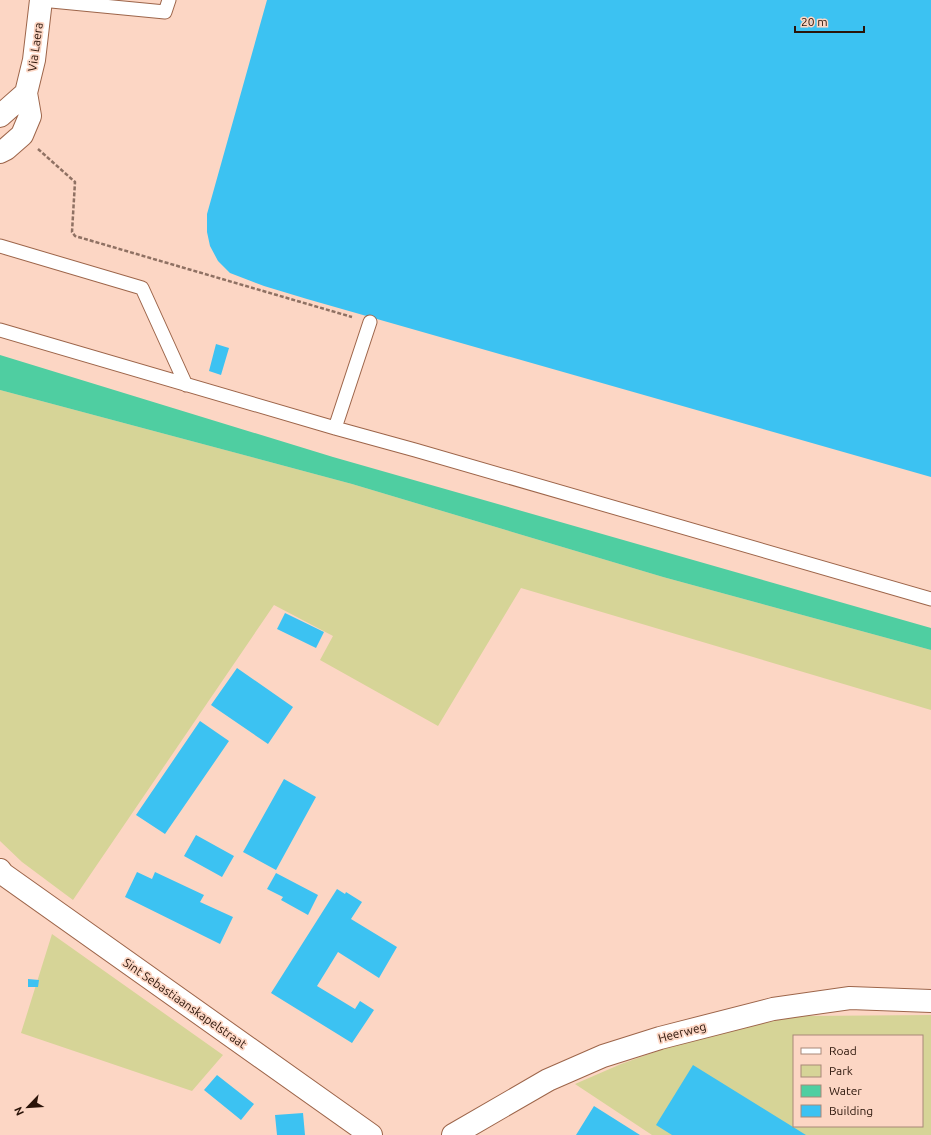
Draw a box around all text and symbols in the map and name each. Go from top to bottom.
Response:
scale bar [795,8,864,34]
text: 20 m [801,15,828,28]
street label: Via Laera [25,22,45,72]
street label: Sint Sebastiaanskapelstraat [121,955,249,1051]
street label: Heerweg [657,1019,707,1045]
legend [793,1035,923,1127]
text: Road [829,1044,857,1057]
text: Park [829,1064,853,1077]
text: Water [829,1084,862,1097]
north arrow [8,1087,48,1127]
text: Building [829,1104,873,1117]
text: N [12,1105,26,1117]

